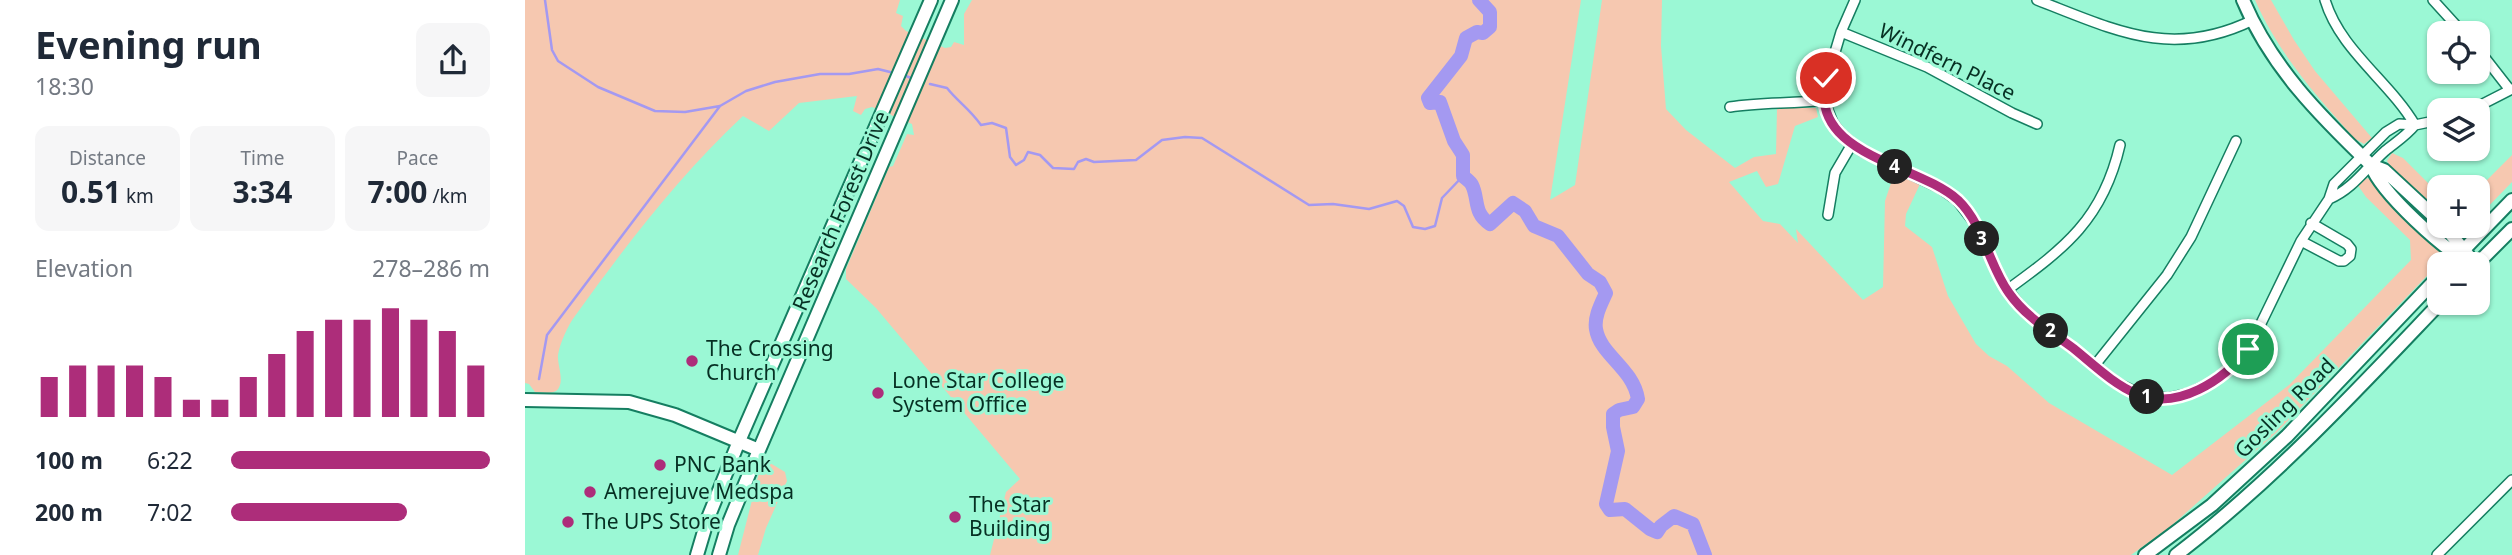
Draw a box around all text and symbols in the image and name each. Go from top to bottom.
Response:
street label: Windfern Place [1874,16,2020,106]
text: Evening run [35,18,262,70]
map controls [2427,21,2490,315]
button: locate [2427,21,2490,84]
button: share [416,23,490,97]
pin [1796,48,1856,108]
icon: check [1807,59,1845,97]
text: 18:30 [35,70,94,102]
button: layers [2427,98,2490,161]
street label: Research Forest Drive [785,107,895,315]
text: Distance [69,145,146,171]
text: Time [241,145,284,171]
text: Pace [397,145,439,171]
pin: 4 [1877,150,1913,184]
text: 4 [1889,153,1900,179]
text: 0.51 [61,171,121,212]
text: 3:34 [233,171,292,212]
text: 7:00 [368,171,428,212]
button: + [2427,175,2490,238]
text: km [121,183,154,209]
text: /km [428,183,467,209]
pin: 3 [1965,222,1999,256]
text: 3 [1976,225,1987,251]
text: Elevation [35,252,133,284]
text: 278–286 m [372,252,490,284]
button: − [2427,252,2490,315]
pin: 2 [2033,314,2069,348]
text: 2 [2045,317,2056,343]
pin [2218,319,2278,379]
icon: arrive [2229,330,2267,368]
place label: The Crossing Church [706,334,834,386]
street label: Gosling Road [2228,351,2340,463]
marker: The Crossing Church [684,353,700,369]
place label: Lone Star College System Office [892,366,1064,418]
pin: 1 [2129,380,2165,414]
text: 1 [2141,383,2152,409]
marker: Lone Star College System Office [870,385,886,401]
text: 100 m [35,444,103,476]
text: 6:22 [147,444,193,476]
place label: PNC Bank [674,450,772,478]
marker: PNC Bank [652,457,668,473]
place label: Amerejuve Medspa [604,477,794,505]
marker: Amerejuve Medspa [582,484,598,500]
place label: The Star Building [969,490,1051,542]
text: 200 m [35,496,103,528]
text: 7:02 [147,496,193,528]
place label: The UPS Store [582,507,721,535]
marker: The Star Building [947,509,963,525]
marker: The UPS Store [560,514,576,530]

